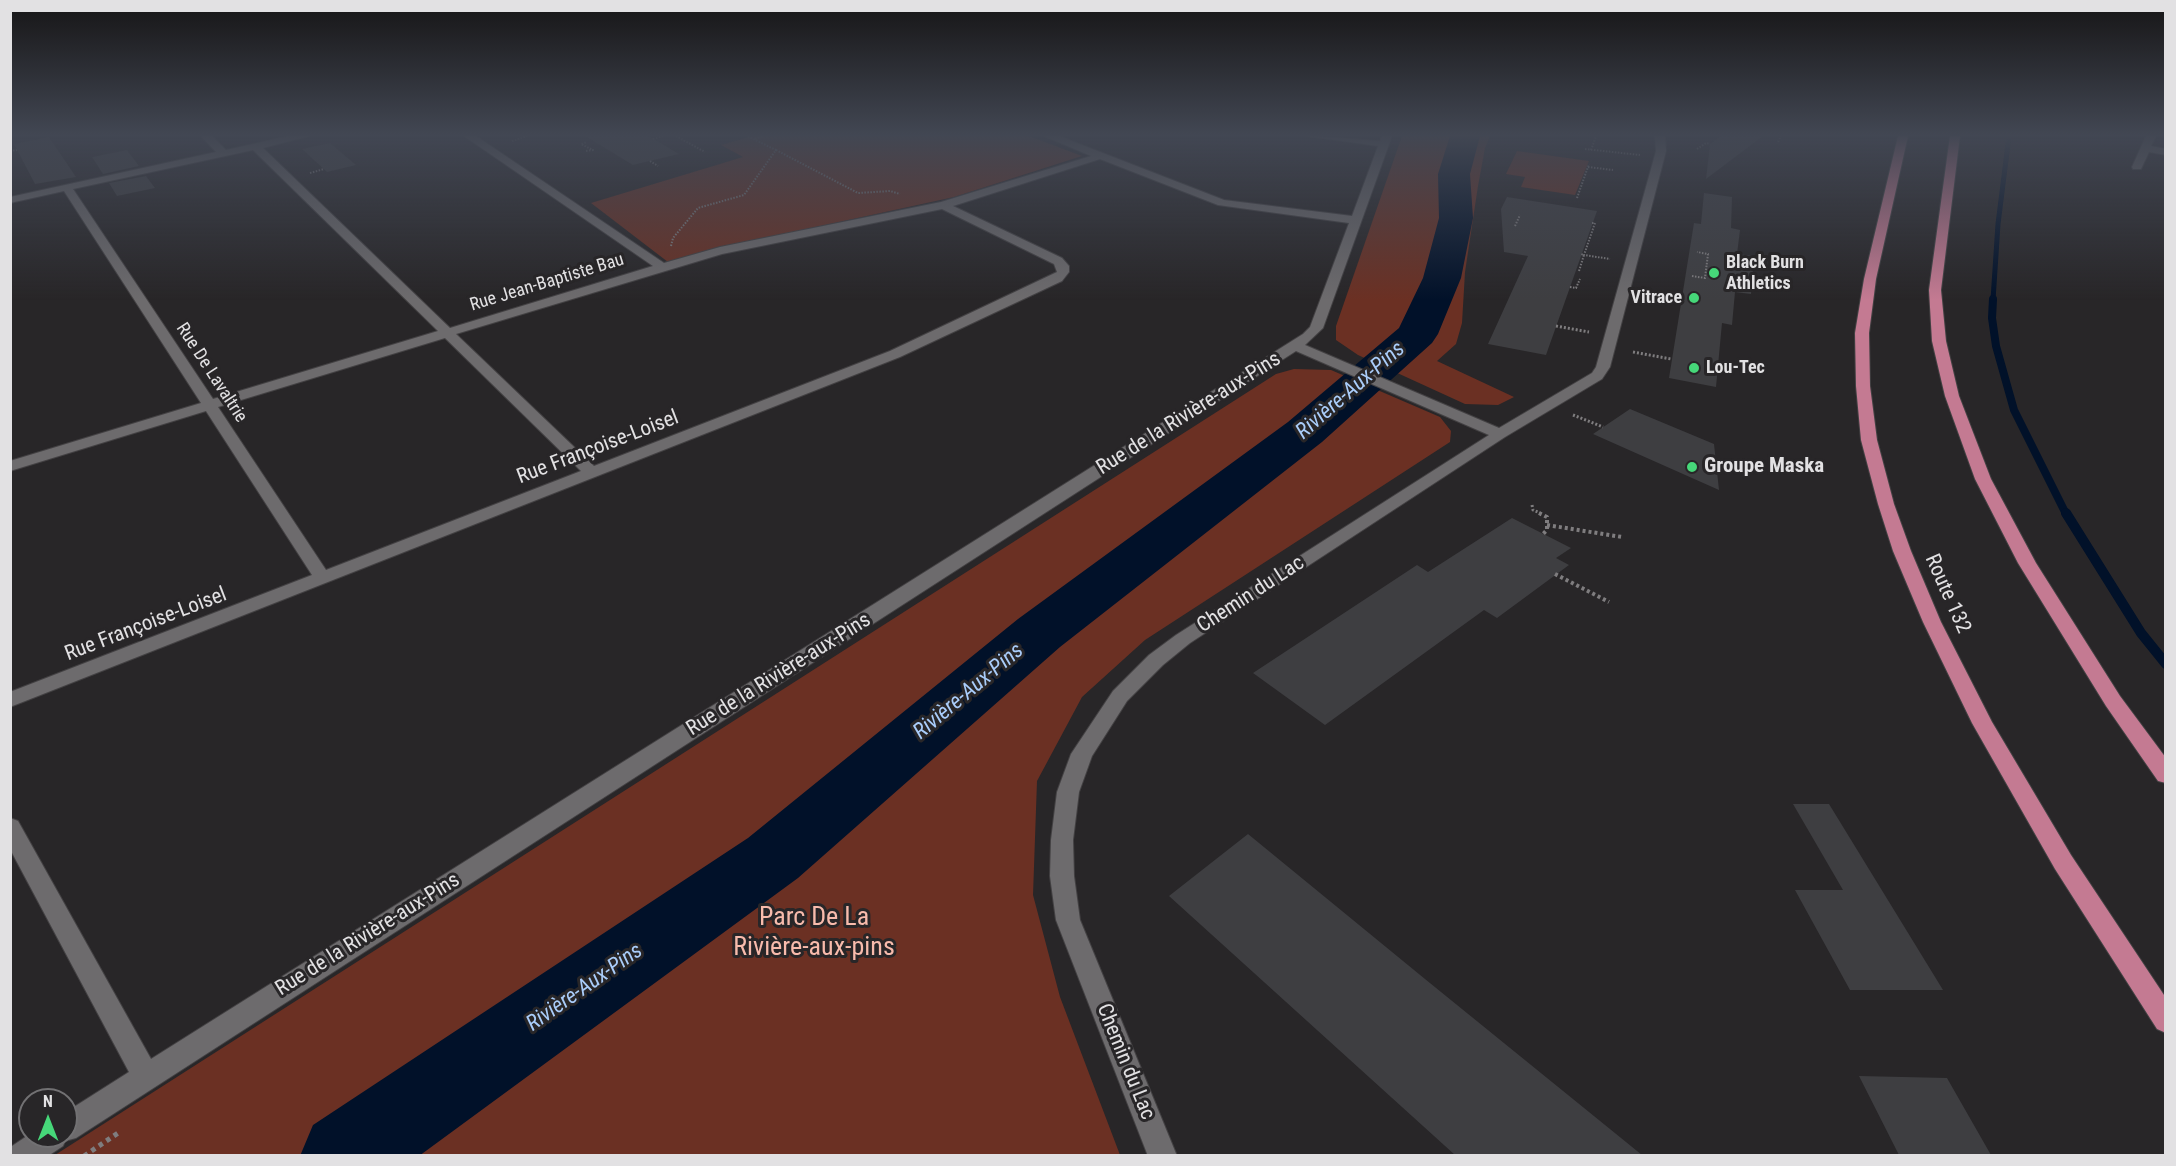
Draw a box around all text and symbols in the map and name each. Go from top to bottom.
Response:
street label: Rue Jean-Baptiste Bau [467,249,627,317]
place label: Black Burn Athletics [1726,252,1804,294]
marker: Black Burn Athletics [1707,266,1721,280]
place label: Vitrace [1630,287,1682,309]
marker: Vitrace [1687,291,1701,305]
street label: Rue De Lavaltrie [171,319,251,427]
water label: Rivière-Aux-Pins [1291,336,1411,446]
street label: Rue de la Rivière-aux-Pins [1092,347,1286,481]
place label: Lou-Tec [1706,357,1765,379]
marker: Lou-Tec [1687,361,1701,375]
street label: Rue Françoise-Loisel [514,406,682,490]
place label: Groupe Maska [1704,454,1824,480]
marker: Groupe Maska [1685,460,1699,474]
street label: Chemin du Lac [1193,551,1309,639]
street label: Route 132 [1918,551,1976,637]
street label: Rue Françoise-Loisel [62,583,230,667]
street label: Rue de la Rivière-aux-Pins [682,608,876,742]
water label: Rivière-Aux-Pins [908,638,1030,746]
street label: Rue de la Rivière-aux-Pins [271,868,465,1002]
park label: Parc De La Rivière-aux-pins [733,902,895,964]
water label: Rivière-Aux-Pins [522,938,648,1038]
street label: Chemin du Lac [1090,1000,1160,1124]
north arrow [18,1088,78,1148]
text: N [43,1092,53,1111]

